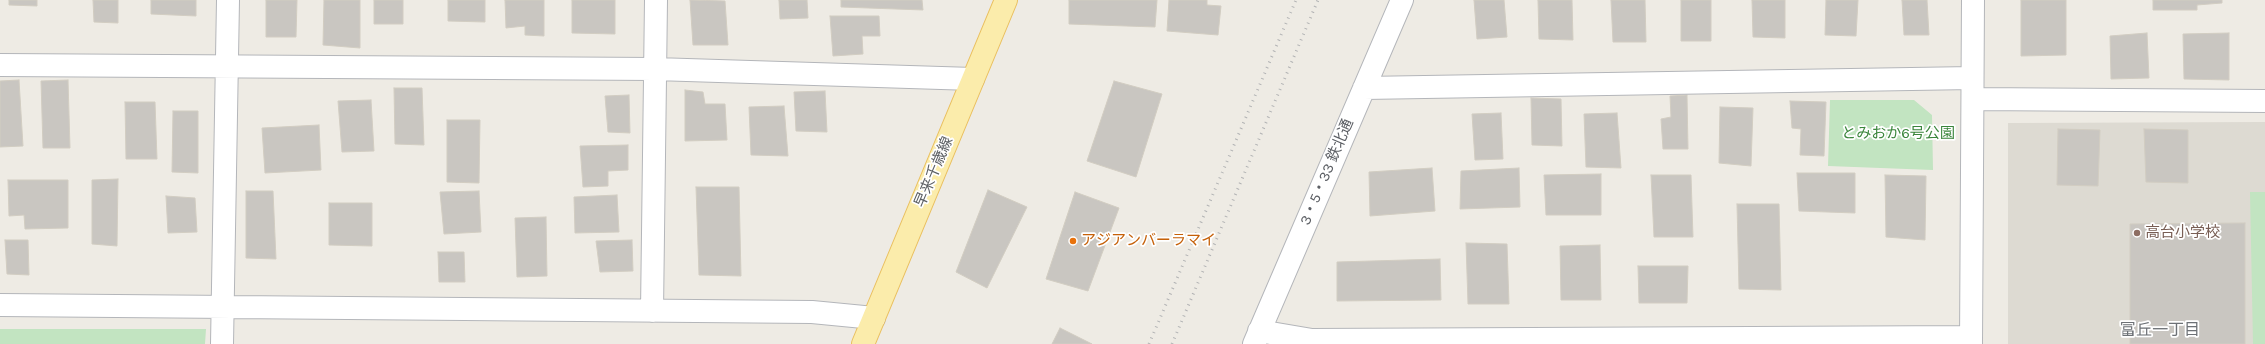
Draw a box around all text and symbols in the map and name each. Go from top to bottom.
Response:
street label: 3・5・33 鉄北通 [1297,116,1357,228]
park label: とみおか6号公園 [1841,125,1955,143]
street label: 早来千歳線 [911,134,957,210]
place label: 高台小学校 [2145,224,2220,242]
marker: 高台小学校 [2132,228,2142,238]
place label: アジアンバーラマイ [1081,232,1216,250]
marker: アジアンバーラマイ [1068,236,1078,246]
district label: 富丘一丁目 [2120,320,2200,340]

